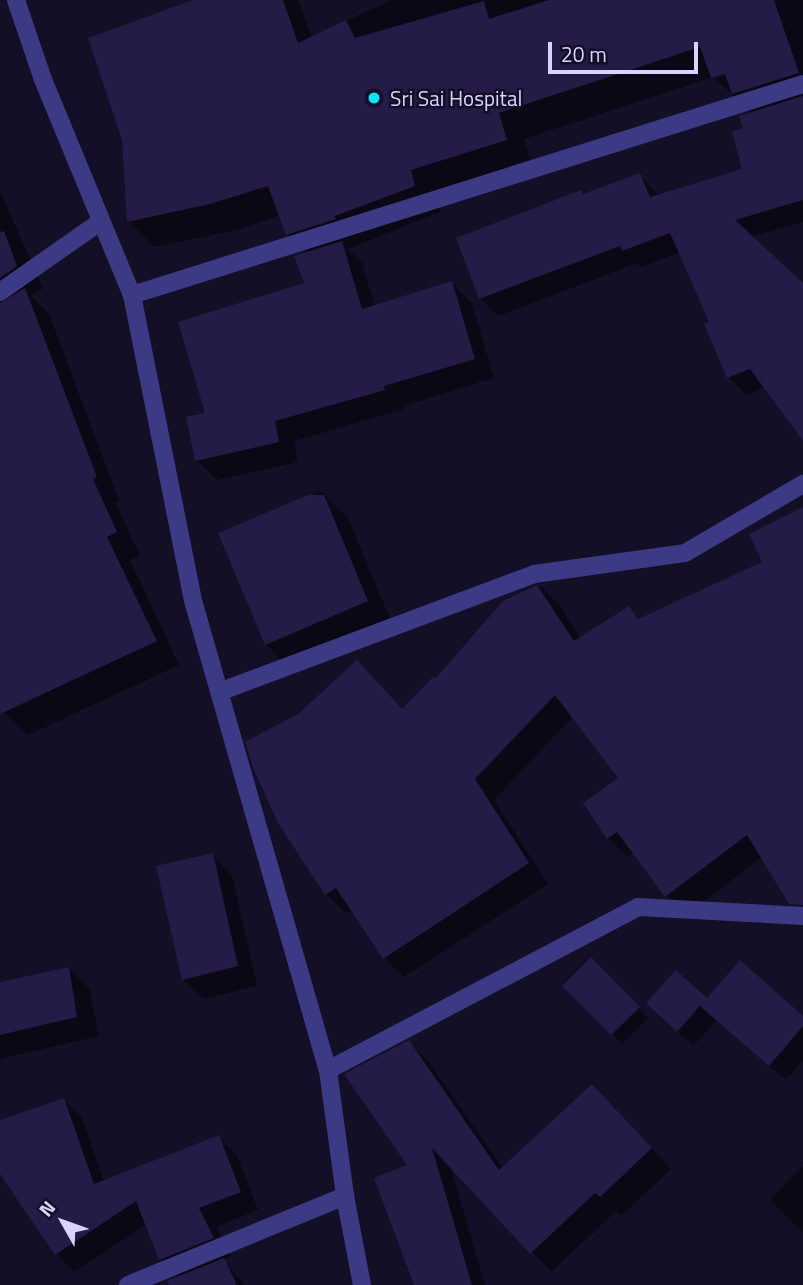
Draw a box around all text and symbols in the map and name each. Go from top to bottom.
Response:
scale bar [551,28,702,72]
text: 20 m [561,38,607,70]
place label: Sri Sai Hospital [390,85,522,111]
marker: Sri Sai Hospital [364,88,384,108]
north arrow [28,1187,98,1257]
text: N [31,1194,62,1223]

